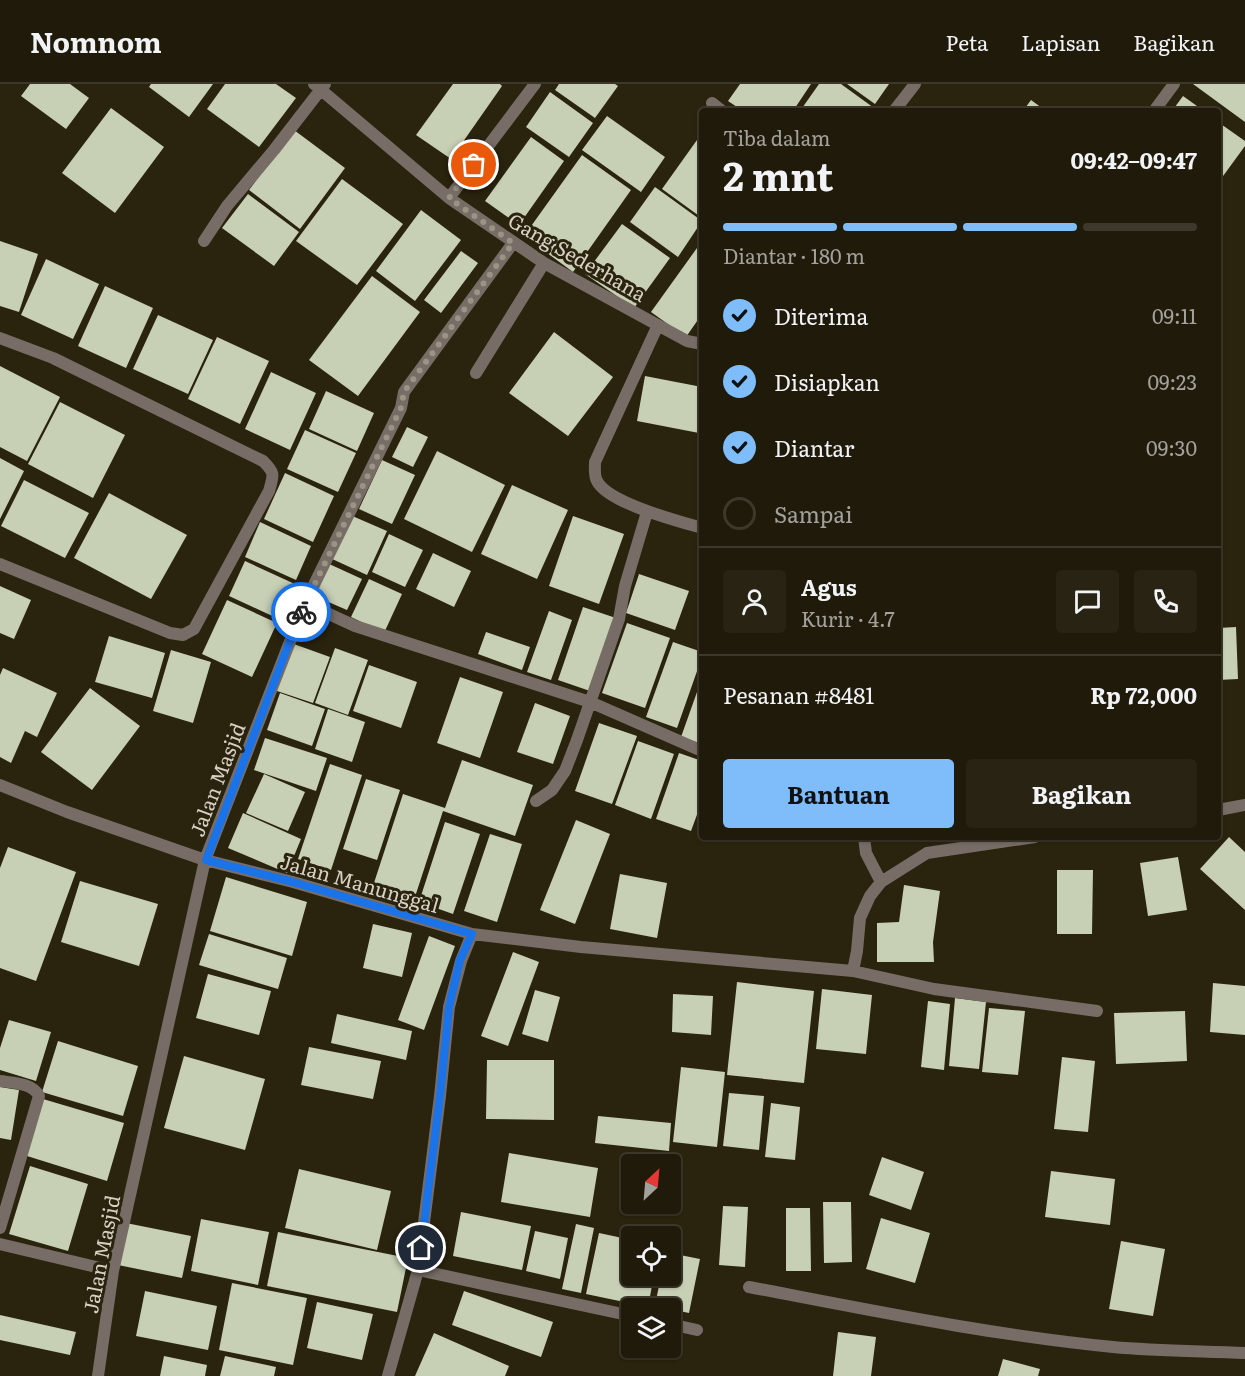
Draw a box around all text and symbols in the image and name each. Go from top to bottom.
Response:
text: Nomnom [30,20,162,62]
text: Peta [946,26,988,57]
text: Lapisan [1021,26,1100,57]
text: Bagikan [1133,26,1215,57]
text: Tiba dalam [723,122,830,152]
pin [448,139,499,190]
text: 09:42–09:47 [1070,143,1197,176]
text: 2 mnt [723,145,834,203]
icon: bag [457,148,490,181]
street label: Gang Sederhana [503,204,653,308]
text: Diantar · 180 m [723,240,865,270]
icon: check [723,299,756,332]
text: Diterima [774,299,868,332]
text: 09:11 [1152,300,1197,330]
icon: check [723,365,756,398]
text: Disiapkan [774,365,880,398]
text: 09:23 [1148,366,1197,396]
icon: check [723,431,756,464]
text: Diantar [774,431,854,464]
text: 09:30 [1146,432,1197,462]
text: Sampai [774,497,852,530]
button: person [723,570,786,633]
text: Agus [801,570,857,603]
button: chat [1056,570,1119,633]
button: phone [1134,570,1197,633]
courier [271,582,331,642]
icon: bike [285,596,318,629]
text: Kurir · 4.7 [801,603,895,633]
text: Pesanan #8481 [723,678,874,711]
text: Rp 72,000 [1090,678,1197,711]
street label: Jalan Masjid [180,718,252,840]
button: Bantuan [723,759,954,828]
button: Bagikan [966,759,1197,828]
street label: Jalan Manunggal [277,845,443,919]
north arrow [621,1154,681,1214]
map controls [621,1154,681,1358]
street label: Jalan Masjid [74,1192,126,1316]
pin [395,1222,446,1273]
button: locate [621,1226,681,1286]
icon: home [404,1231,437,1264]
button: layers [621,1298,681,1358]

